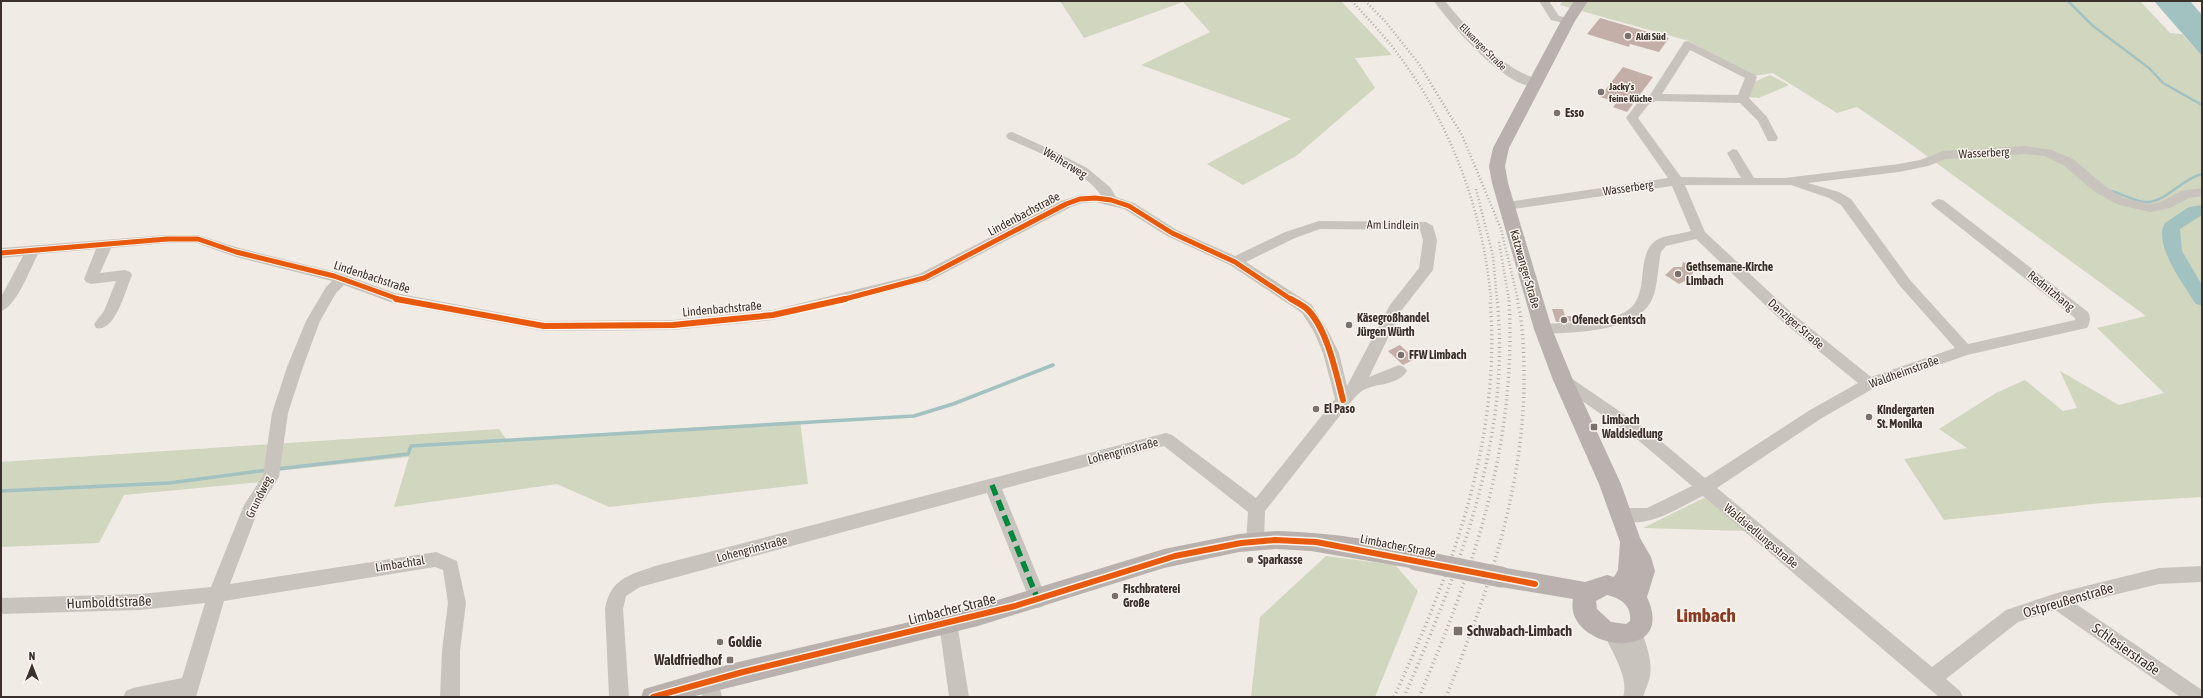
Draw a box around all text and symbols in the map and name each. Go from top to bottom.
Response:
street label: Ellwanger Straße [1457,21,1509,73]
marker: Aldi Süd [1623,31,1633,41]
place label: Aldi Süd [1635,31,1666,42]
place label: Jacky's feine Küche [1608,81,1653,104]
marker: Jacky's feine Küche [1596,87,1606,97]
place label: Esso [1565,106,1585,120]
marker: Esso [1552,108,1562,118]
street label: Weiherweg [1040,144,1090,182]
street label: Wasserberg [1958,145,2011,161]
street label: Wasserberg [1602,177,1655,198]
street label: Lindenbachstraße [986,189,1062,239]
street label: Am Lindlein [1367,218,1419,232]
street label: Katzwanger Straße [1507,228,1543,310]
street label: Lindenbachstraße [332,258,412,296]
place label: Gethsemane-Kirche Limbach [1686,260,1774,288]
street label: Rednitzhang [2025,268,2078,315]
marker: Gethsemane-Kirche Limbach [1673,269,1683,279]
street label: Danziger Straße [1765,296,1827,352]
street label: Lindenbachstraße [682,299,762,319]
place label: Käsegroßhandel Jürgen Würth [1356,311,1430,339]
place label: Ofeneck Gentsch [1572,313,1646,327]
marker: Ofeneck Gentsch [1559,315,1569,325]
marker: Käsegroßhandel Jürgen Würth [1344,320,1354,330]
place label: FFW Limbach [1409,348,1467,362]
marker: FFW Limbach [1396,350,1406,360]
street label: Waldheimstraße [1867,353,1941,391]
place label: El Paso [1324,402,1355,416]
place label: Kindergarten St. Monika [1877,403,1934,431]
marker: El Paso [1311,404,1321,414]
marker: Kindergarten St. Monika [1864,412,1874,422]
place label: Limbach Waldsiedlung [1601,413,1664,441]
marker: Limbach Waldsiedlung [1589,422,1599,432]
street label: Lohengrinstraße [1086,435,1160,467]
street label: Grundweg [243,473,275,520]
street label: Waldsiedlungsstraße [1721,501,1801,571]
street label: Limbacher Straße [1359,532,1437,560]
street label: Lohengrinstraße [715,533,789,565]
street label: Limbachtal [374,553,426,575]
place label: Sparkasse [1258,553,1303,567]
marker: Sparkasse [1245,555,1255,565]
street label: Ostpreußenstraße [2021,579,2115,621]
place label: Fischbraterei Große [1123,582,1180,610]
street label: Limbacher Straße [907,590,997,628]
marker: Fischbraterei Große [1110,591,1120,601]
street label: Humboldtstraße [66,593,152,611]
district label: Limbach [1676,604,1736,626]
street label: Schlesierstraße [2089,620,2163,678]
place label: Schwabach-Limbach [1467,623,1572,639]
marker: Schwabach-Limbach [1452,625,1464,637]
place label: Goldie [728,634,762,650]
marker: Goldie [715,637,725,647]
north arrow [12,646,52,686]
text: N [29,650,35,662]
place label: Waldfriedhof [653,652,722,668]
marker: Waldfriedhof [725,655,735,665]

